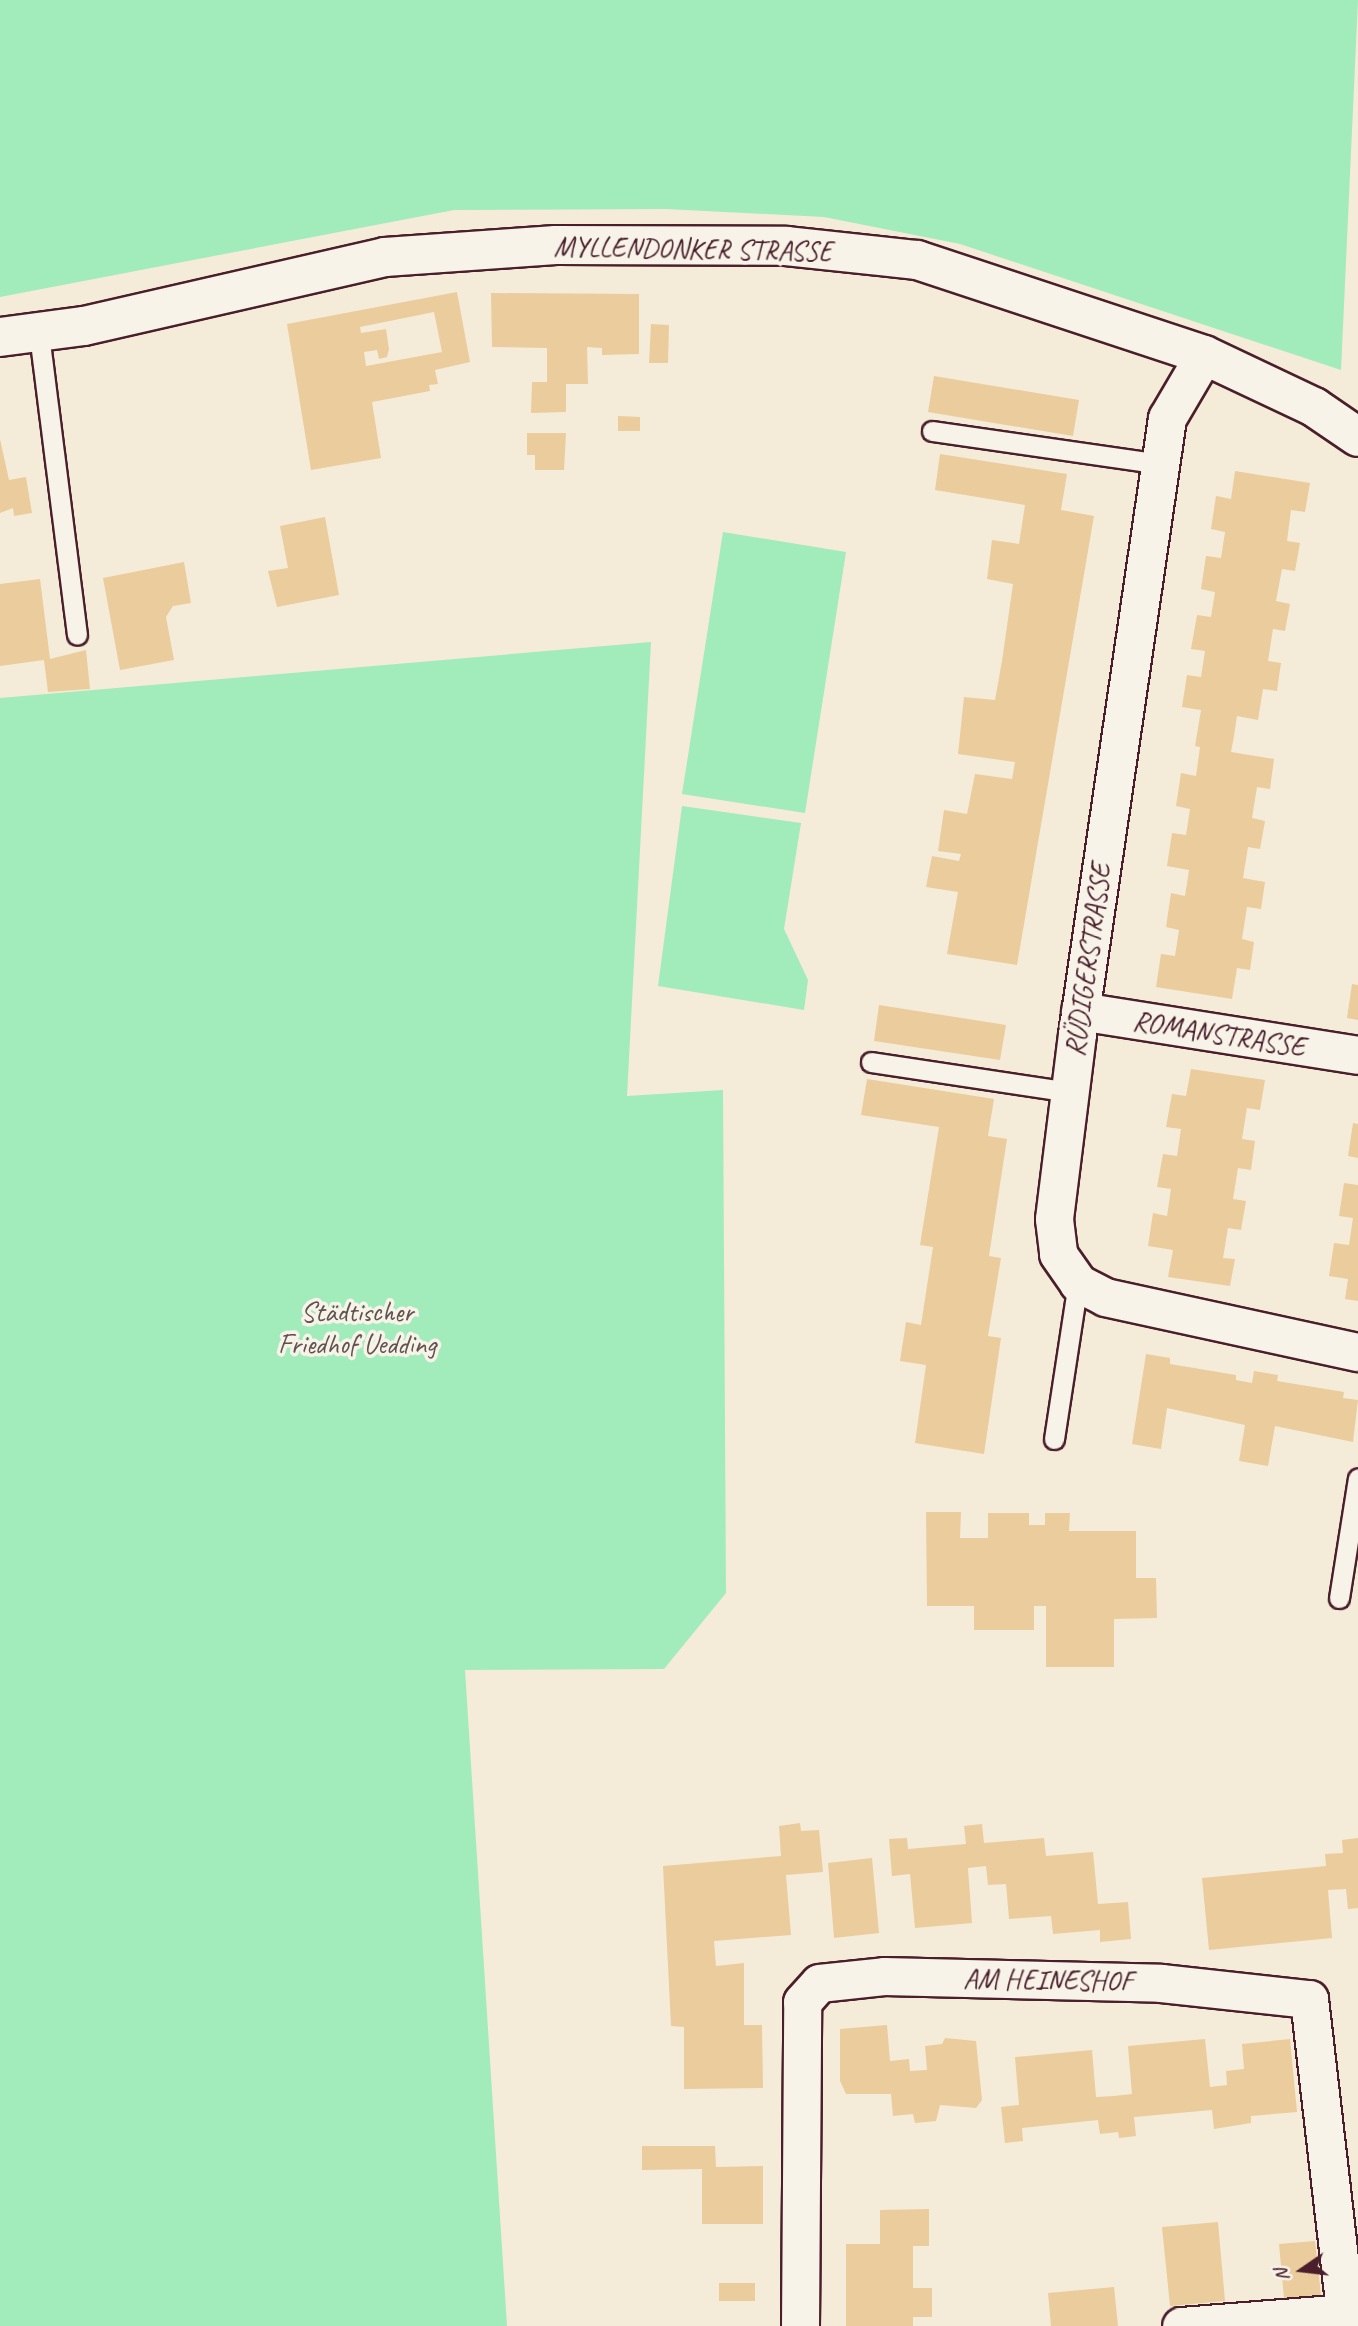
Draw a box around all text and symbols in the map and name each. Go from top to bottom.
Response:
street label: MYLLENDONKER STRASSE [553,230,833,268]
street label: RÜDIGERSTRASSE [1058,862,1118,1058]
street label: ROMANSTRASSE [1131,1004,1307,1064]
park label: Städtischer Friedhof Uedding [278,1295,436,1361]
street label: AM HEINESHOF [963,1962,1133,1998]
north arrow [1267,2235,1337,2305]
text: N [1269,2266,1295,2284]

